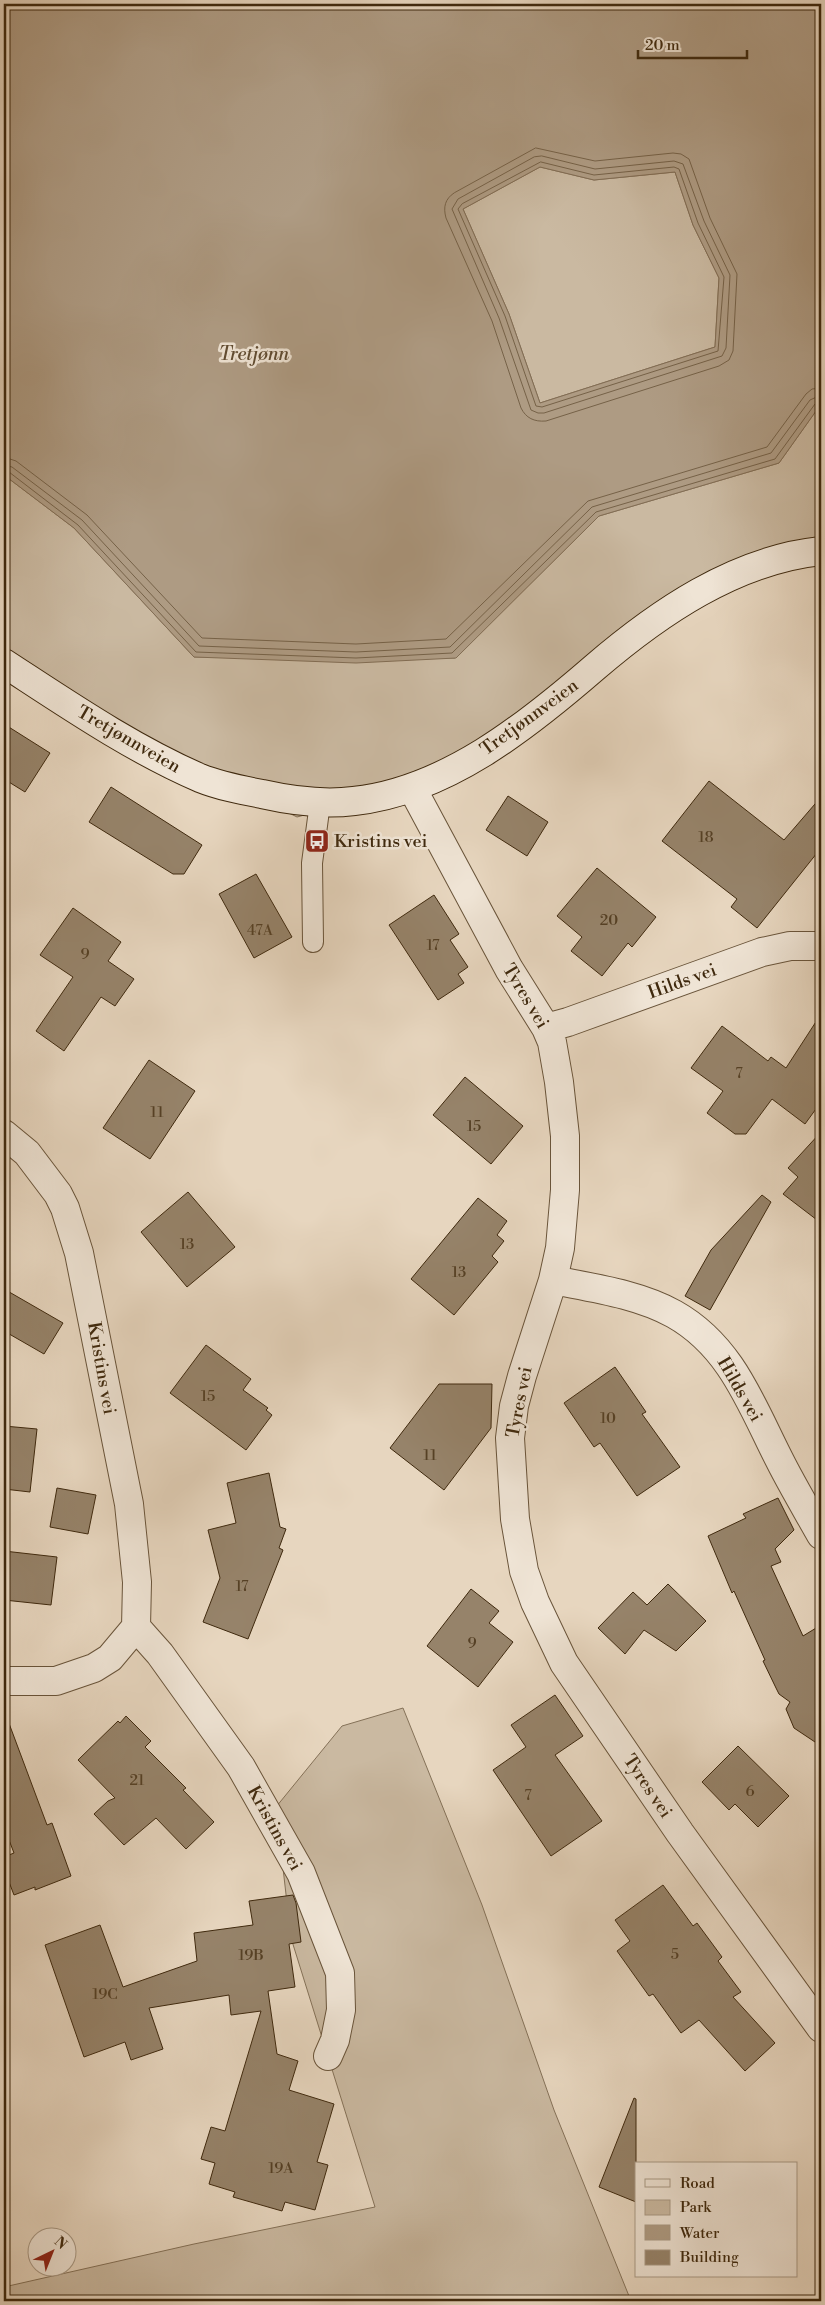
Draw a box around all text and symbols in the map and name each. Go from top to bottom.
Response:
scale bar [638,28,746,60]
text: 20 m [645,36,680,55]
water label: Tretjønn [219,342,290,366]
street label: Tretjønnveien [476,674,583,761]
street label: Tretjønnveien [73,701,185,778]
bus stop icon: Kristins vei [304,828,330,854]
house number: 18 [698,828,714,847]
place label: Kristins vei [334,830,428,853]
house number: 20 [600,911,618,930]
house number: 47A [247,921,274,940]
house number: 17 [426,936,440,955]
house number: 9 [80,945,90,964]
street label: Hilds vei [645,958,720,1004]
street label: Tyres vei [497,960,554,1033]
house number: 7 [735,1064,743,1083]
house number: 11 [150,1103,164,1122]
house number: 15 [467,1117,481,1136]
house number: 13 [180,1235,194,1254]
house number: 13 [452,1263,466,1282]
street label: Kristins vei [82,1320,121,1416]
street label: Hilds vei [712,1353,767,1426]
street label: Tyres vei [501,1365,538,1440]
house number: 15 [201,1387,215,1406]
house number: 10 [600,1409,616,1428]
house number: 11 [423,1446,437,1465]
house number: 17 [235,1577,249,1596]
house number: 9 [467,1634,477,1653]
street label: Tyres vei [618,1750,677,1823]
house number: 21 [129,1771,145,1790]
street label: Kristins vei [242,1782,307,1875]
house number: 6 [745,1782,755,1801]
house number: 7 [524,1786,532,1805]
house number: 5 [671,1945,679,1964]
house number: 19B [238,1946,264,1965]
house number: 19C [92,1985,118,2004]
house number: 19A [268,2159,294,2178]
legend [635,2162,798,2278]
text: Road [680,2174,715,2193]
text: Park [680,2198,712,2217]
text: Water [679,2224,720,2243]
north arrow [28,2228,78,2278]
text: N [50,2233,70,2254]
text: Building [679,2248,739,2267]

